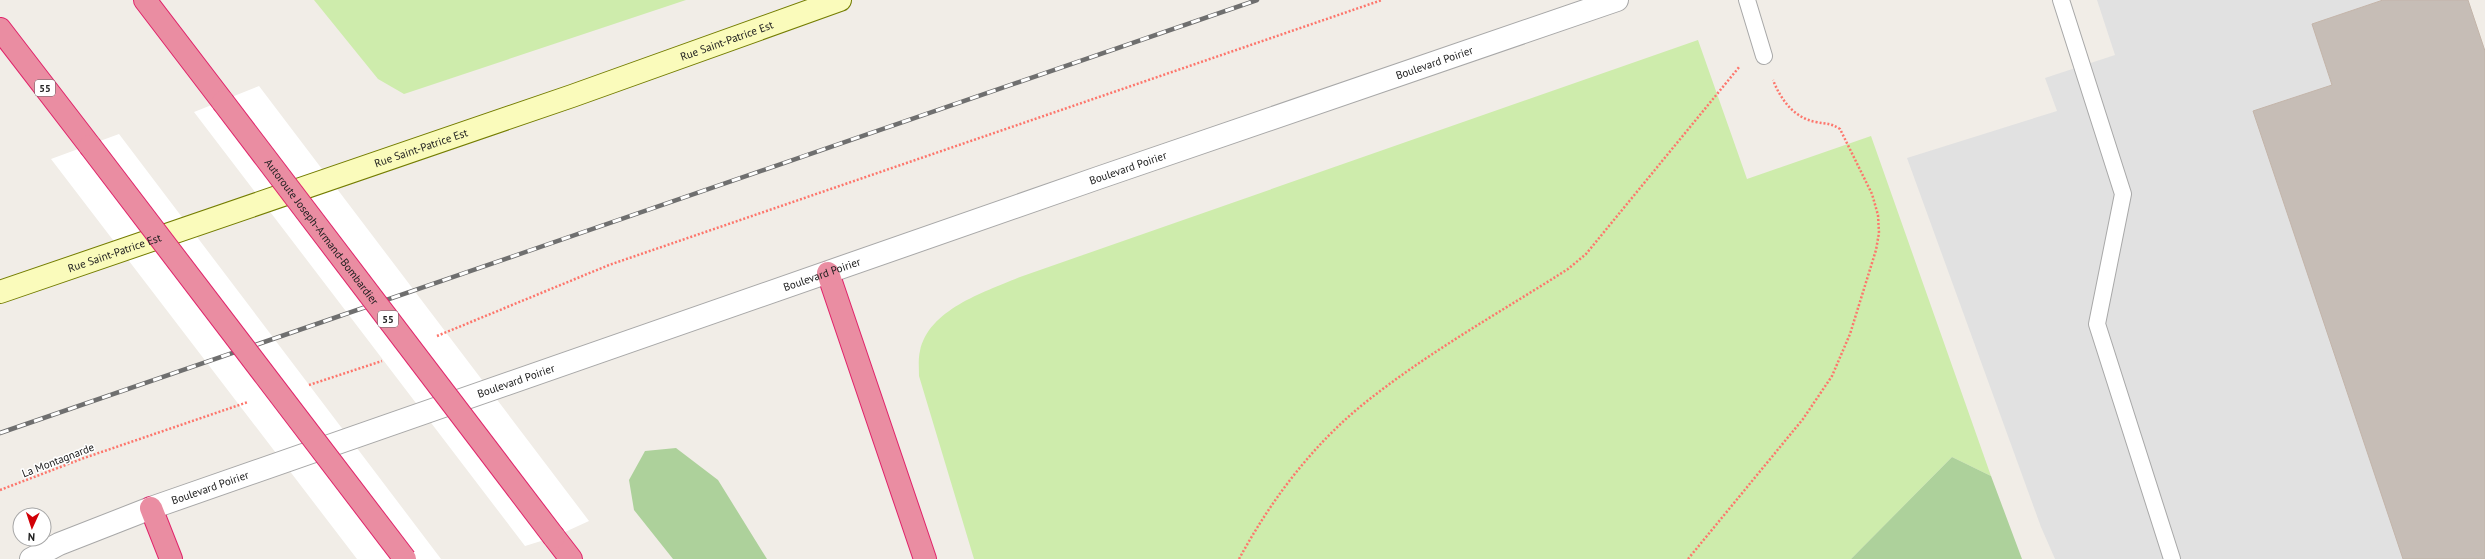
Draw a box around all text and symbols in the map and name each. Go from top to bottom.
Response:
street label: Rue Saint-Patrice Est [678,17,775,64]
street label: Boulevard Poirier [1394,43,1475,82]
road number: 55 [35,80,55,96]
street label: Rue Saint-Patrice Est [372,125,470,170]
street label: Boulevard Poirier [1087,148,1169,188]
street label: Autoroute Joseph-Armand-Bombardier [262,156,382,308]
street label: Rue Saint-Patrice Est [66,230,163,275]
street label: Boulevard Poirier [781,254,863,294]
road number: 55 [378,311,398,327]
street label: Boulevard Poirier [475,361,557,401]
street label: La Montagnarde [20,440,96,480]
street label: Boulevard Poirier [169,467,251,507]
north arrow [12,507,52,547]
text: N [27,530,35,544]

